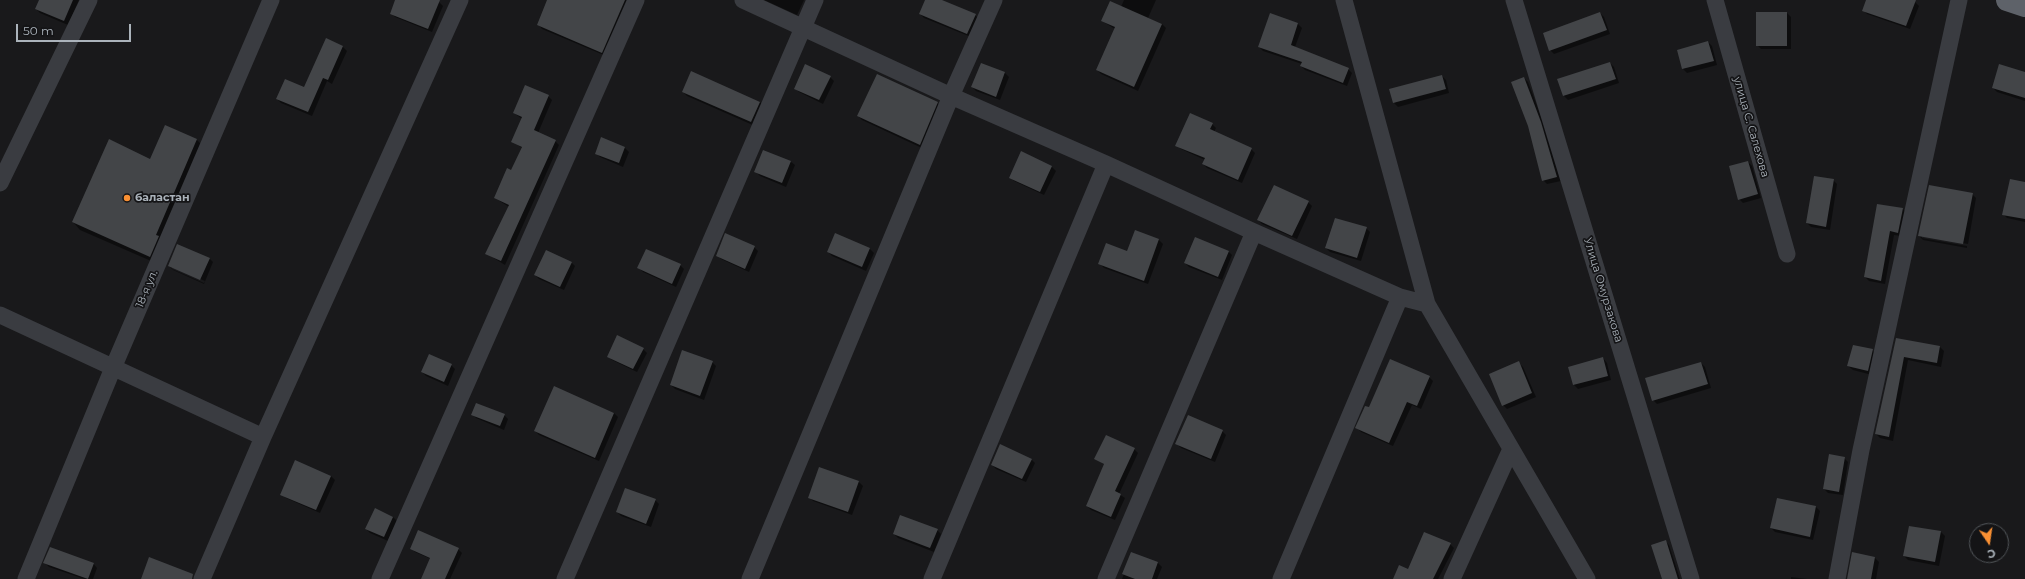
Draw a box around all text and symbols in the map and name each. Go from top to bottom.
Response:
scale bar [18,16,133,42]
text: 50 m [23,23,54,38]
street label: улица С. Салехова [1730,75,1772,179]
place label: баластан [135,191,190,205]
marker: баластан [122,193,132,203]
street label: Улица Омурзакова [1581,236,1625,344]
street label: 18-я ул. [133,268,161,310]
north arrow [1969,523,2009,563]
text: С [1986,546,1997,561]

